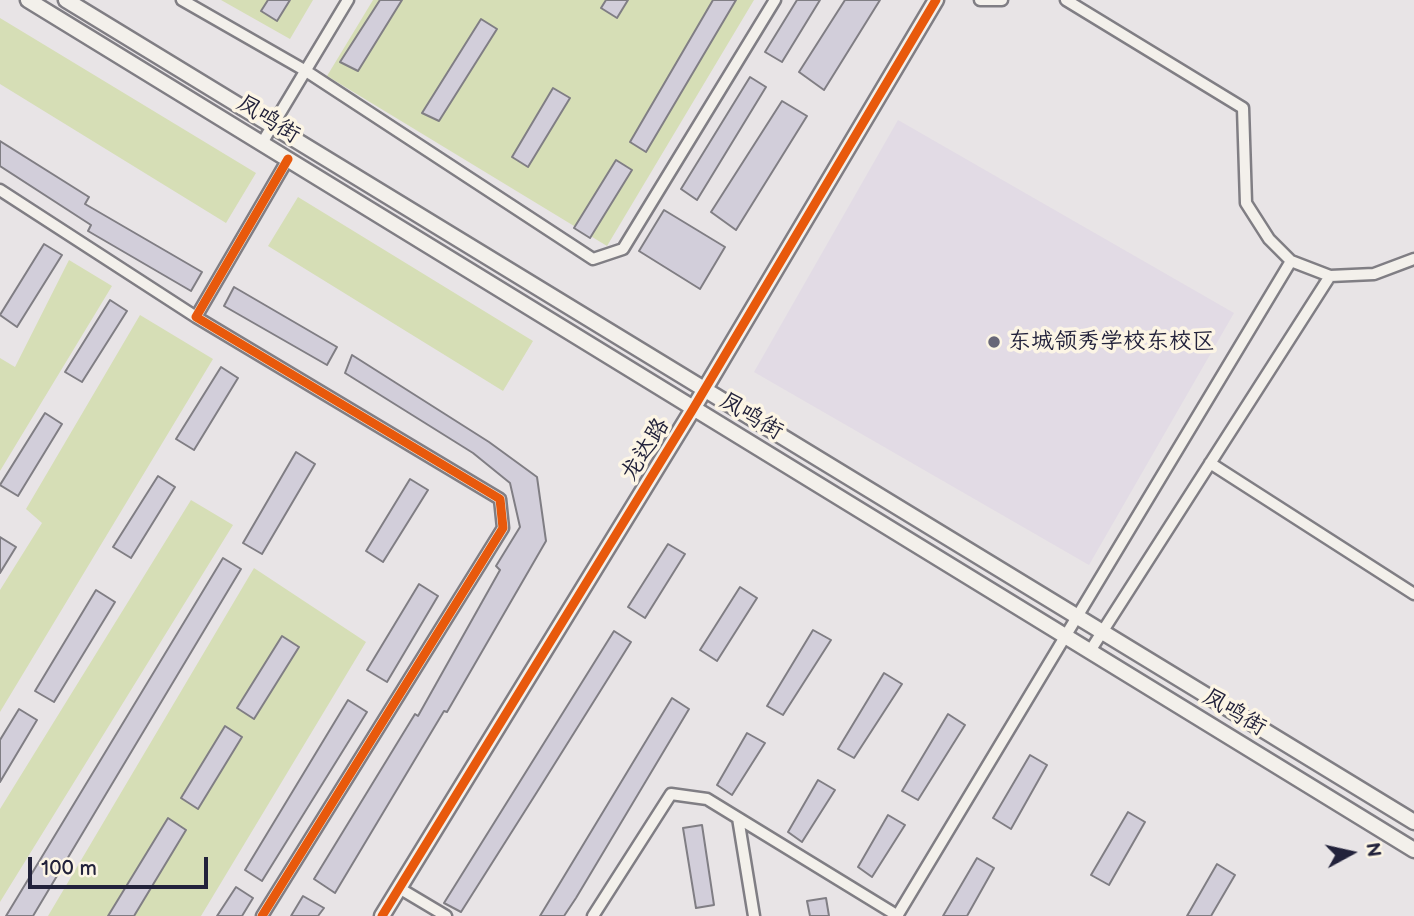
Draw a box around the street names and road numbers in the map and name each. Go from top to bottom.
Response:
street label: 凤鸣街 [231,90,305,150]
street label: 凤鸣街 [714,387,788,447]
street label: 龙达路 [616,413,676,487]
street label: 凤鸣街 [1197,683,1271,743]

